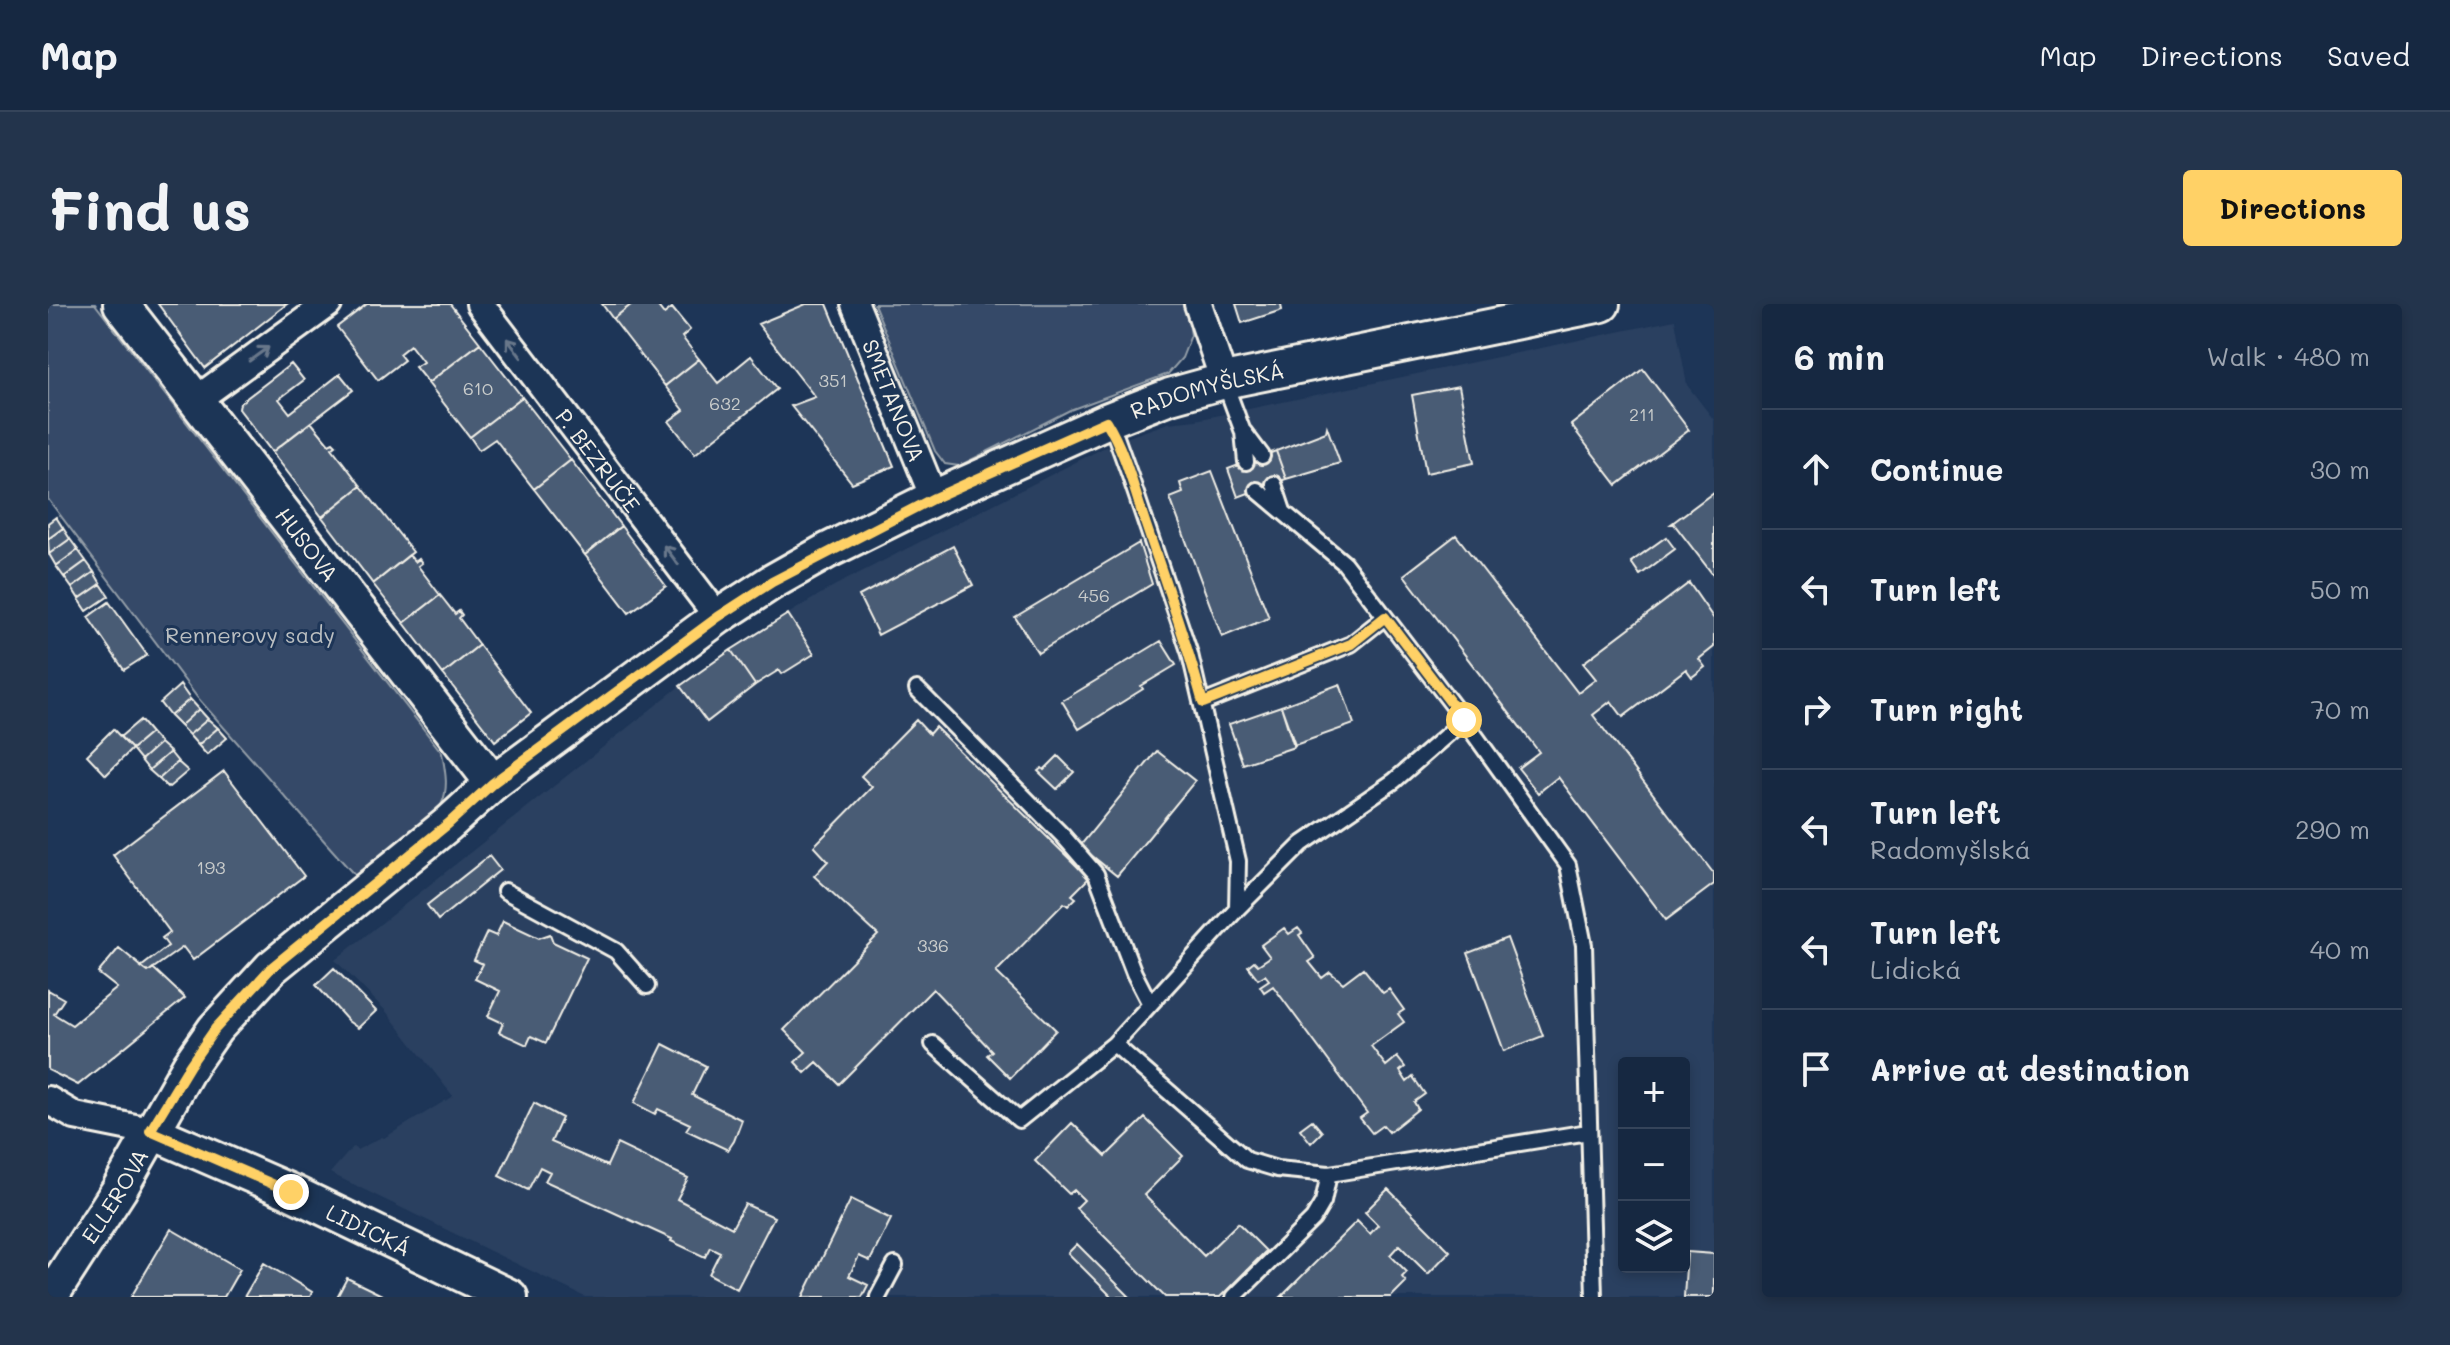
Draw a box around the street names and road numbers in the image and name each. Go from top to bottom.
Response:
street label: SMETANOVA [856,335,932,466]
street label: RADOMYŠLSKÁ [1126,355,1287,425]
street label: P. BEZRUČE [550,402,647,518]
street label: HUSOVA [270,501,345,587]
street label: ELLEROVA [74,1143,154,1249]
street label: LIDICKÁ [322,1197,416,1262]

